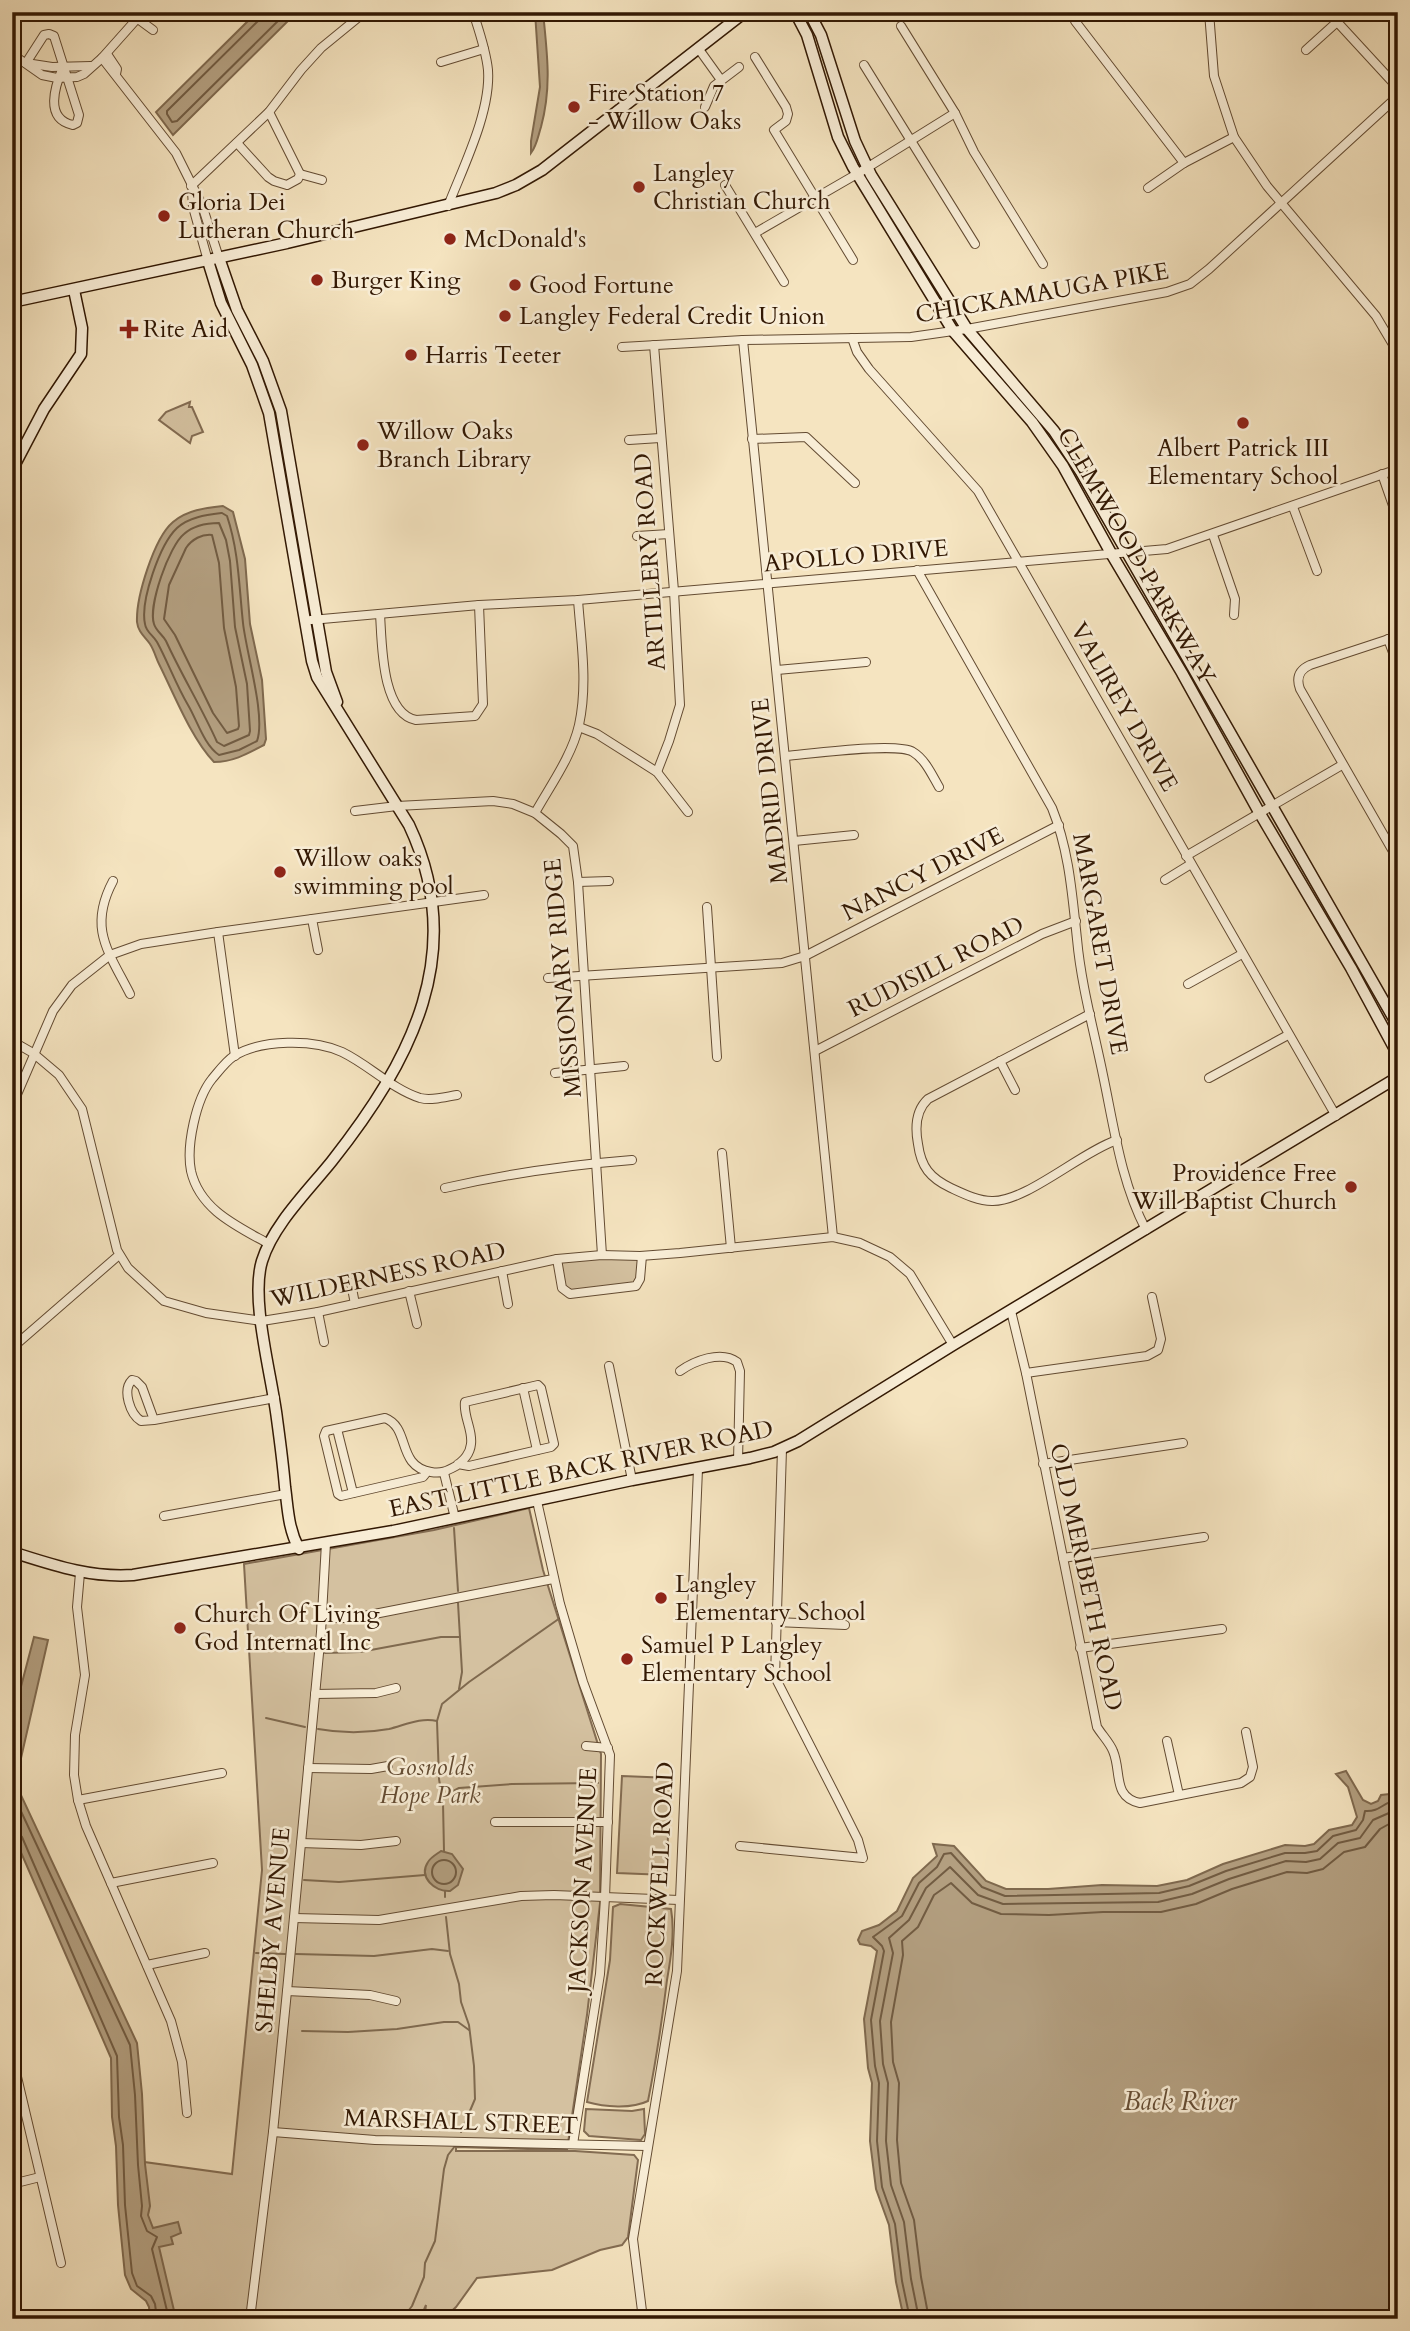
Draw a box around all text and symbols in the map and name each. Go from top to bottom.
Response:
place label: Fire Station 7 - Willow Oaks [588,77,741,138]
marker: Fire Station 7 - Willow Oaks [566,99,582,115]
place label: Langley Christian Church [653,157,830,218]
marker: Langley Christian Church [631,179,647,195]
place label: Gloria Dei Lutheran Church [178,186,354,247]
marker: Gloria Dei Lutheran Church [156,208,172,224]
place label: McDonald's [464,223,586,256]
marker: McDonald's [442,231,458,247]
street label: CHICKAMAUGA PIKE [913,254,1171,332]
place label: Burger King [331,264,461,297]
place label: Good Fortune [529,269,674,302]
marker: Burger King [309,272,325,288]
marker: Good Fortune [507,277,523,293]
place label: Langley Federal Credit Union [519,300,826,333]
marker: Langley Federal Credit Union [497,308,513,324]
place label: Rite Aid [143,313,228,346]
marker: Rite Aid [121,321,137,337]
place label: Harris Teeter [425,339,561,372]
marker: Harris Teeter [403,347,419,363]
place label: Willow Oaks Branch Library [376,415,532,476]
marker: Albert Patrick III Elementary School [1235,415,1251,431]
street label: CLEMWOOD PARKWAY [1049,422,1223,691]
place label: Albert Patrick III Elementary School [1148,432,1338,493]
marker: Willow Oaks Branch Library [355,437,371,453]
street label: ARTILLERY ROAD [626,452,674,672]
street label: APOLLO DRIVE [762,532,950,580]
street label: VALIREY DRIVE [1062,616,1186,798]
street label: MADRID DRIVE [744,696,796,886]
street label: NANCY DRIVE [836,819,1010,929]
street label: MARGARET DRIVE [1064,831,1136,1057]
place label: Willow oaks swimming pool [293,842,454,903]
street label: MISSIONARY RIDGE [536,857,590,1099]
marker: Willow oaks swimming pool [272,864,288,880]
street label: RUDISILL ROAD [842,908,1030,1026]
place label: Providence Free Will Baptist Church [1131,1157,1337,1218]
marker: Providence Free Will Baptist Church [1343,1179,1359,1195]
street label: WILDERNESS ROAD [266,1234,509,1316]
street label: EAST LITTLE BACK RIVER ROAD [386,1412,776,1526]
street label: OLD MERIBETH ROAD [1042,1440,1130,1714]
place label: Langley Elementary School [675,1568,866,1629]
marker: Langley Elementary School [653,1590,669,1606]
place label: Church Of Living God Internatl Inc [194,1598,380,1659]
marker: Church Of Living God Internatl Inc [172,1620,188,1636]
place label: Samuel P Langley Elementary School [641,1629,832,1690]
marker: Samuel P Langley Elementary School [619,1651,635,1667]
park label: Gosnolds Hope Park [379,1751,481,1812]
street label: ROCKWELL ROAD [638,1761,682,1987]
street label: JACKSON AVENUE [560,1767,605,1996]
street label: SHELBY AVENUE [248,1826,298,2034]
water label: Back River [1123,2084,1238,2119]
street label: MARSHALL STREET [343,2101,579,2143]

